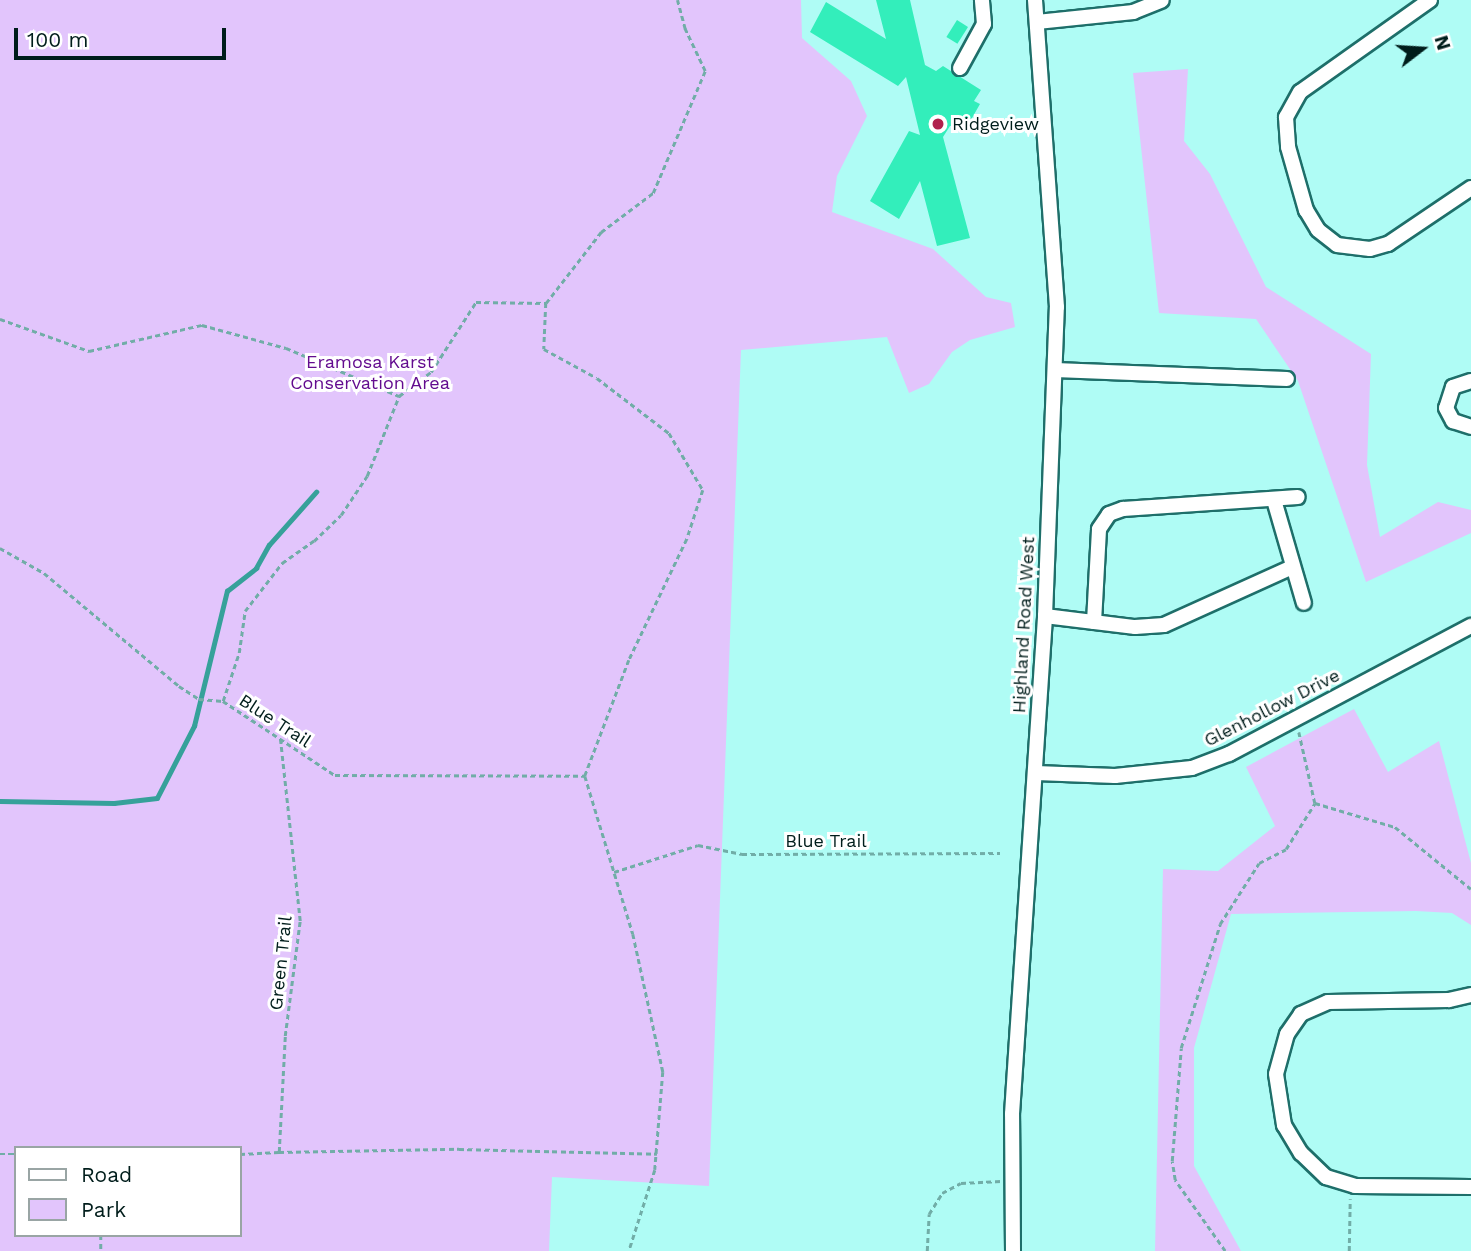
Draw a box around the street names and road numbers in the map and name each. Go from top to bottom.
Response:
street label: Highland Road West [1009,536,1039,714]
street label: Glenhollow Drive [1200,664,1344,752]
street label: Blue Trail [235,690,315,752]
street label: Blue Trail [785,830,867,852]
street label: Green Trail [265,914,297,1012]

